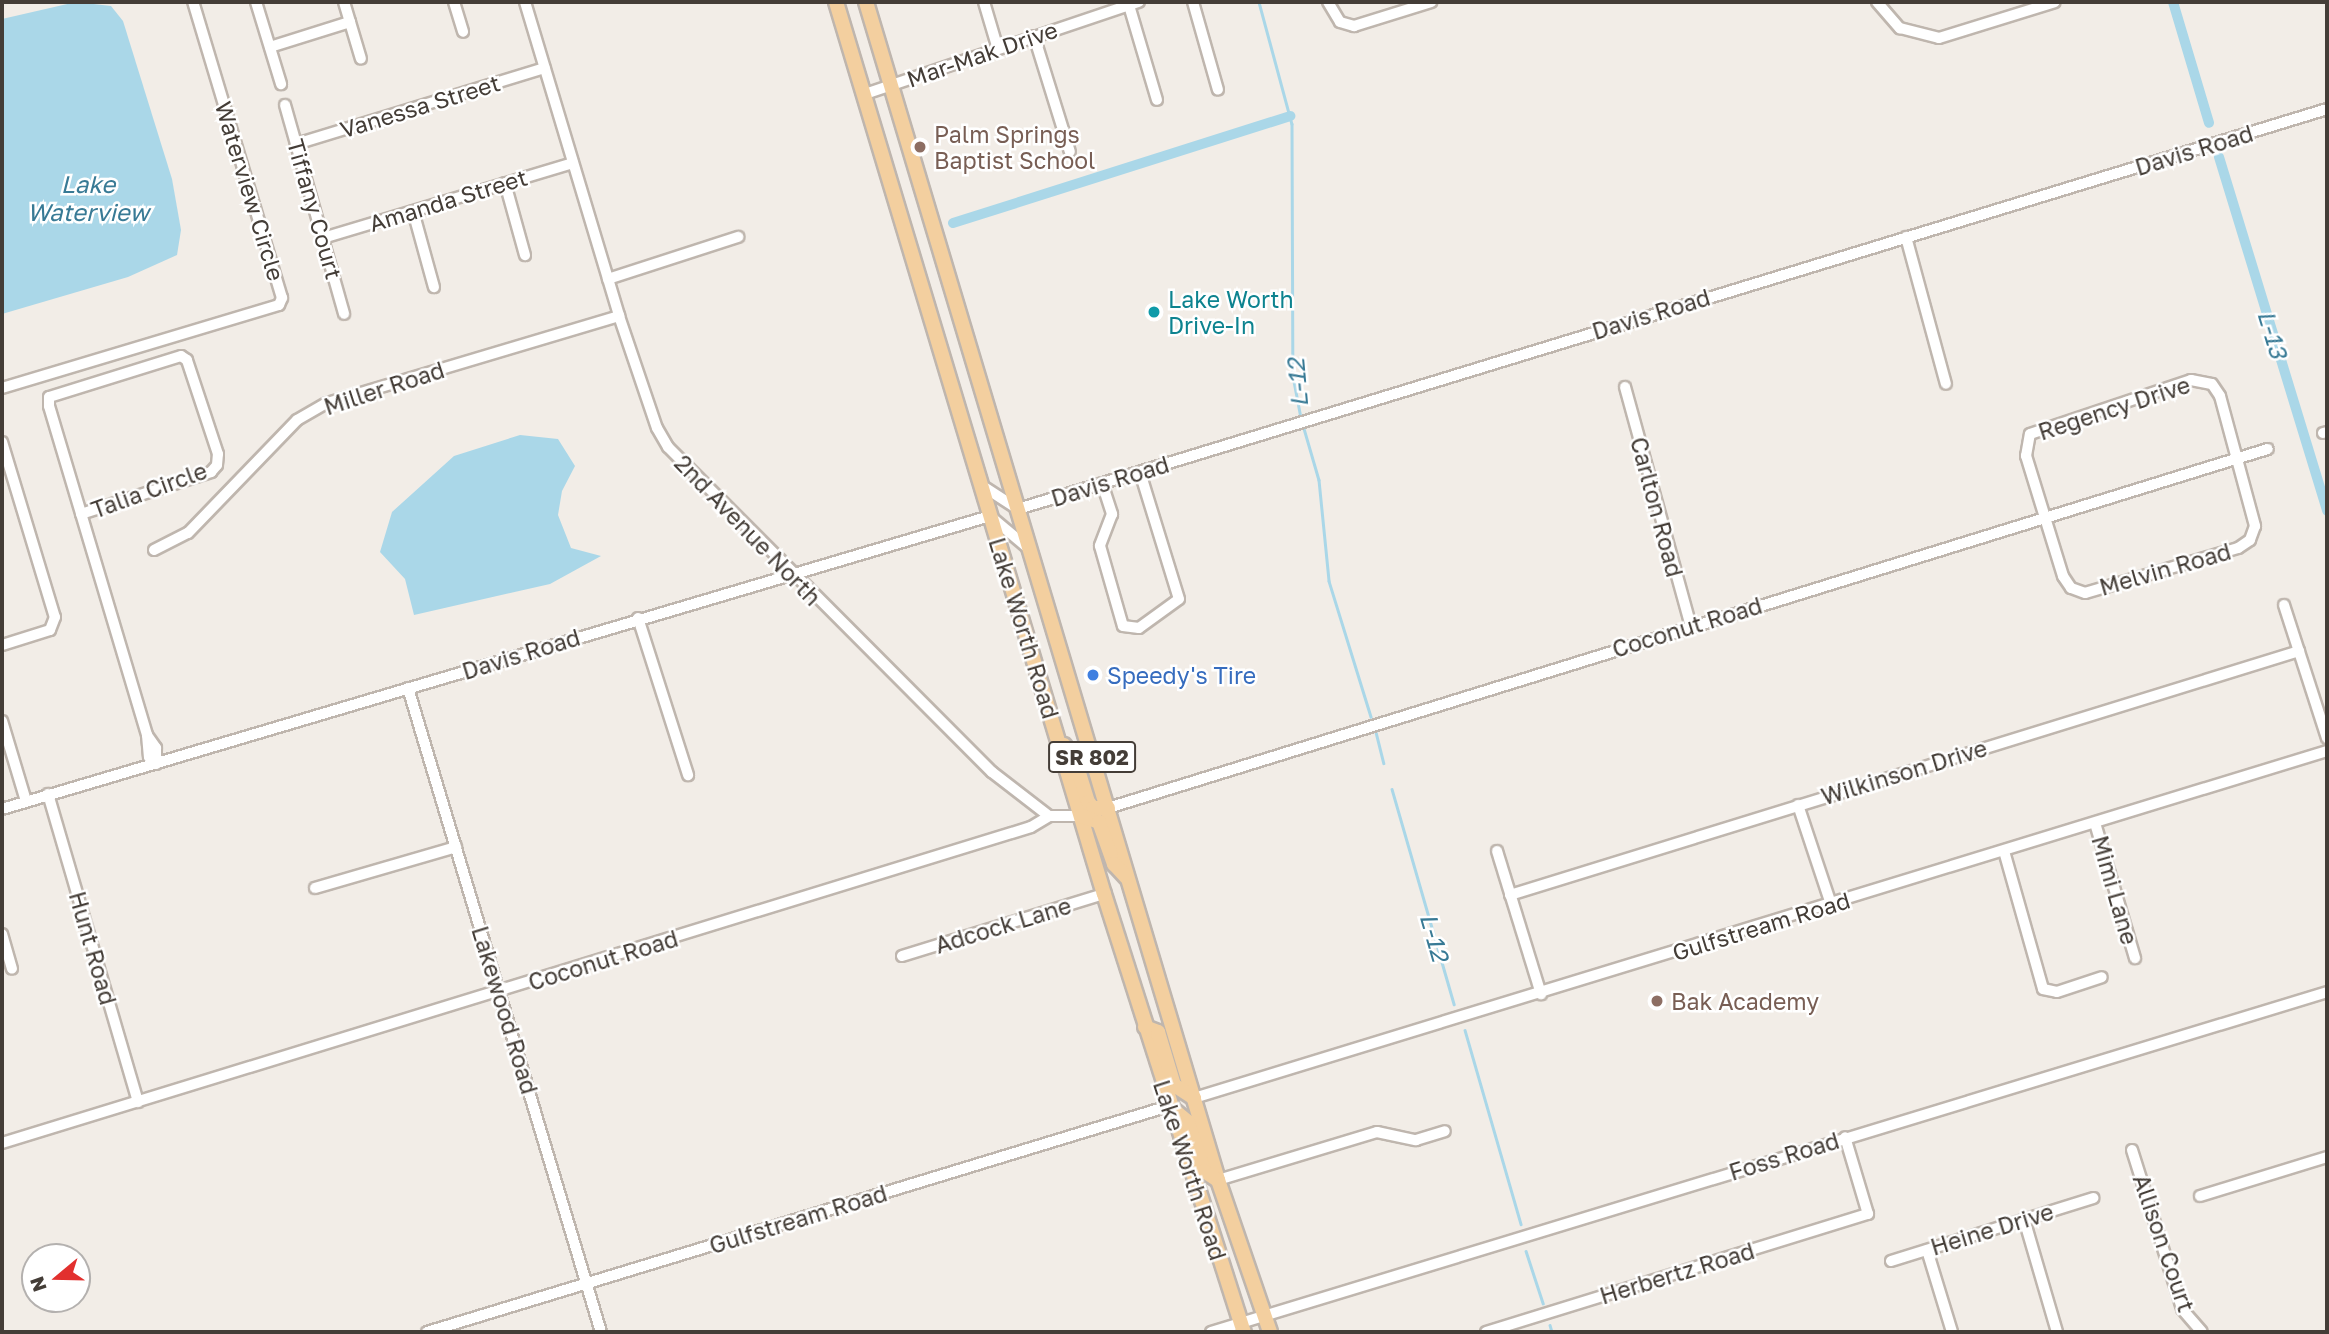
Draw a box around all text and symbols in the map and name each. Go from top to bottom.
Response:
street label: Mar-Mak Drive [903,15,1061,93]
street label: Vanessa Street [337,69,503,143]
street label: Waterview Circle [210,98,290,284]
street label: Davis Road [2132,119,2256,181]
place label: Palm Springs Baptist School [934,120,1095,174]
street label: Tiffany Court [282,136,348,282]
marker: Palm Springs Baptist School [912,139,928,155]
street label: Amanda Street [366,163,530,237]
water label: Lake Waterview [27,170,149,226]
street label: Davis Road [1589,283,1713,345]
place label: Lake Worth Drive-In [1168,285,1294,339]
marker: Lake Worth Drive-In [1146,304,1162,320]
water label: L-13 [2252,307,2294,361]
street label: Miller Road [320,356,448,420]
water label: L-12 [1281,358,1313,408]
street label: Regency Drive [2035,370,2193,446]
street label: Carlton Road [1625,434,1689,580]
street label: 2nd Avenue North [669,449,827,611]
street label: Davis Road [1048,450,1172,512]
street label: Talia Circle [87,456,211,524]
street label: Lake Worth Road [983,534,1065,722]
street label: Melvin Road [2096,537,2234,601]
street label: Coconut Road [1609,591,1765,663]
street label: Davis Road [459,623,583,685]
place label: Speedy's Tire [1107,661,1256,689]
marker: Speedy's Tire [1085,667,1101,683]
street label: Wilkinson Drive [1818,734,1990,810]
road number: SR 802 [1046,740,1138,774]
street label: Mimi Lane [2086,832,2144,948]
street label: Gulfstream Road [1669,886,1853,966]
street label: Hunt Road [64,888,122,1008]
street label: Adcock Lane [932,891,1074,959]
water label: L-12 [1414,910,1456,964]
street label: Lakewood Road [466,923,544,1097]
street label: Coconut Road [525,924,681,996]
place label: Bak Academy [1671,987,1819,1015]
marker: Bak Academy [1649,993,1665,1009]
street label: Lake Worth Road [1148,1076,1232,1264]
street label: Foss Road [1726,1126,1842,1186]
street label: Allison Court [2128,1171,2200,1315]
street label: Gulfstream Road [706,1179,890,1259]
street label: Heine Drive [1927,1197,2057,1261]
street label: Herbertz Road [1596,1236,1758,1310]
north arrow [21,1243,91,1313]
text: N [24,1274,51,1295]

